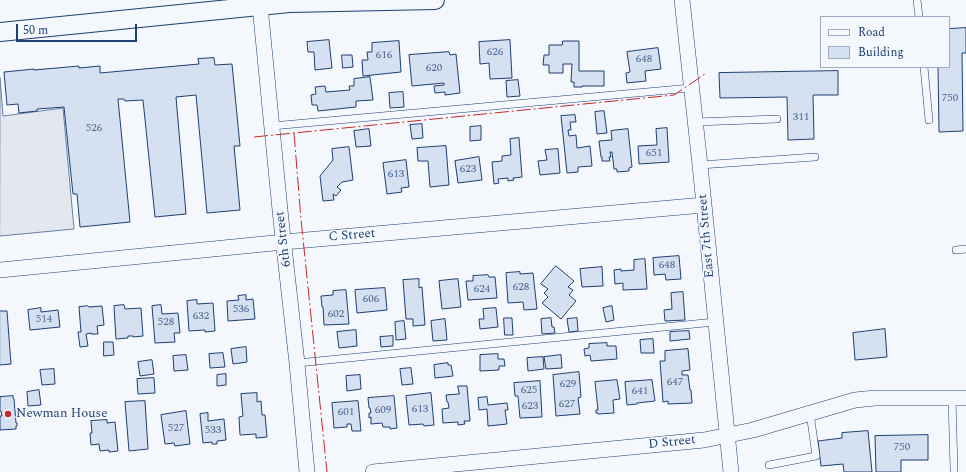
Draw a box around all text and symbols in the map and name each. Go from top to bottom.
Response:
scale bar [18,16,139,42]
legend [820,16,950,68]
text: 50 m [23,21,48,40]
text: Road [858,23,885,42]
text: Building [858,43,904,62]
house number: 626 [487,46,503,60]
house number: 616 [376,49,392,63]
house number: 648 [636,53,652,67]
house number: 620 [426,62,442,76]
house number: 750 [942,92,958,106]
house number: 311 [793,111,809,125]
house number: 526 [86,122,102,136]
house number: 651 [646,147,662,161]
house number: 623 [460,163,476,177]
house number: 613 [388,168,404,182]
street label: East 7th Street [696,193,718,279]
street label: 6th Street [273,210,295,268]
street label: C Street [328,226,376,246]
house number: 648 [659,259,675,273]
house number: 628 [513,281,529,295]
house number: 624 [474,283,490,297]
house number: 606 [363,293,379,307]
house number: 536 [233,303,249,317]
house number: 602 [328,308,344,322]
house number: 632 [193,310,209,324]
house number: 514 [36,313,52,327]
house number: 528 [158,316,174,330]
house number: 647 [667,376,683,390]
house number: 629 [560,378,576,392]
house number: 625 [521,384,537,398]
house number: 641 [632,385,648,399]
house number: 627 [559,398,575,412]
house number: 623 [522,400,538,414]
house number: 613 [412,403,428,417]
house number: 609 [375,404,391,418]
place label: Newman House [16,406,108,422]
house number: 601 [338,406,354,420]
marker: Newman House [3,409,13,419]
house number: 527 [168,422,184,436]
house number: 533 [205,424,221,438]
street label: D Street [648,433,696,453]
house number: 750 [894,441,910,455]

